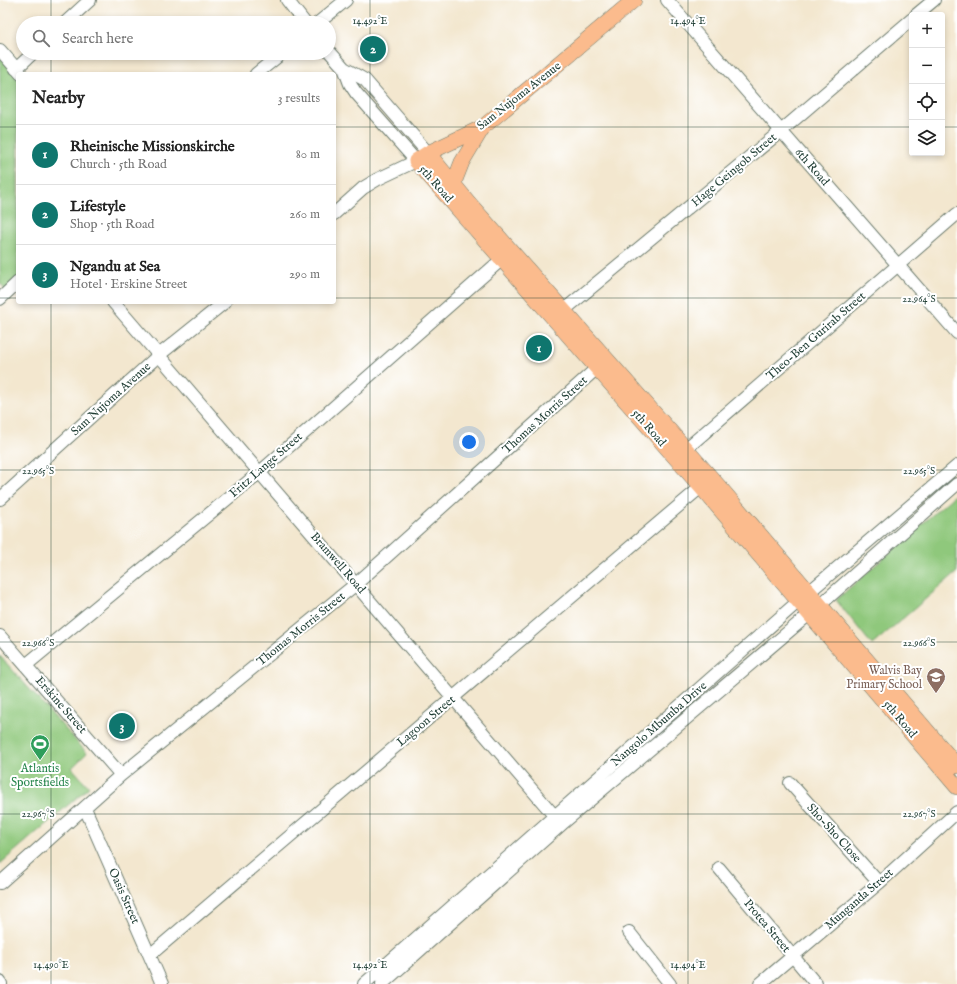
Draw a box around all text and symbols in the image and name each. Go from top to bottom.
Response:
map controls [909,12,945,156]
button: + [909,12,945,48]
text: 14.492°E [352,15,388,28]
text: 14.494°E [670,15,706,28]
search box [16,16,336,60]
icon: search [30,27,52,49]
text: Search here [62,29,133,48]
pin: 2 [360,34,386,64]
button: − [909,48,945,84]
street label: Sam Nujoma Avenue [474,58,564,133]
button: locate [909,84,945,120]
text: Nearby [32,88,85,109]
text: 3 results [278,90,320,107]
button: layers [909,120,945,156]
street label: Hage Geingob Street [688,130,780,210]
text: Rheinische Missionskirche [70,137,235,156]
street label: 6th Road [791,145,833,189]
text: 1 [43,146,47,163]
text: 80 m [296,146,320,163]
text: Church · 5th Road [70,156,167,173]
street label: 5th Road [416,162,457,206]
text: Lifestyle [70,197,126,216]
text: 2 [42,206,48,223]
text: 260 m [289,206,320,223]
text: Shop · 5th Road [70,216,154,233]
text: Ngandu at Sea [70,257,160,276]
text: 3 [43,266,47,283]
text: 290 m [289,266,320,283]
text: Hotel · Erskine Street [70,276,187,293]
street label: Theo-Ben Gurirab Street [763,289,869,383]
text: 22.964°S [902,293,936,306]
pin: 1 [526,333,552,363]
street label: Sam Nujoma Avenue [68,359,154,439]
street label: Thomas Morris Street [499,373,591,457]
street label: 5th Road [629,406,670,450]
street label: Fritz Lange Street [226,429,306,501]
your location [459,432,479,452]
text: 22.965°S [22,465,54,478]
text: 22.965°S [903,465,935,478]
street label: Bramwell Road [307,529,369,597]
street label: Thomas Morris Street [254,589,348,669]
text: 22.966°S [22,637,54,650]
text: 22.966°S [903,637,935,650]
place label: Walvis Bay Primary School [846,663,923,692]
school or university icon: Walvis Bay Primary School [925,666,947,694]
street label: Erskine Street [32,673,90,737]
street label: Nangolo Mbumba Drive [608,678,710,770]
street label: Lagoon Street [394,692,458,750]
street label: 5th Road [880,697,920,741]
pin: 3 [109,711,135,741]
sports icon: Atlantis Sportsfields [29,733,51,761]
place label: Atlantis Sportsfields [11,761,69,791]
street label: Sho-Sho Close [804,800,865,866]
text: 22.967°S [21,808,55,821]
text: 22.967°S [902,808,936,821]
street label: Munganda Street [822,865,896,933]
street label: Oasis Street [105,866,143,926]
street label: Protea Street [740,896,794,956]
text: 14.490°E [33,959,69,972]
text: 14.492°E [352,959,388,972]
text: 14.494°E [670,959,706,972]

